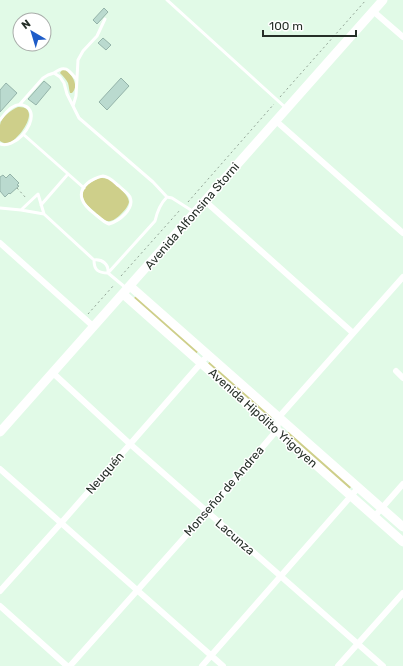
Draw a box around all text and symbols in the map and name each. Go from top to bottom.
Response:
north arrow [12,12,52,52]
scale bar [263,12,356,38]
text: N [19,17,33,32]
text: 100 m [269,19,303,33]
street label: Avenida Alfonsina Storni [142,160,242,272]
street label: Avenida Hipólito Yrigoyen [206,365,320,471]
street label: Monseñor de Andrea [181,443,267,539]
street label: Neuquén [83,449,127,497]
street label: Lacunza [213,516,257,558]

